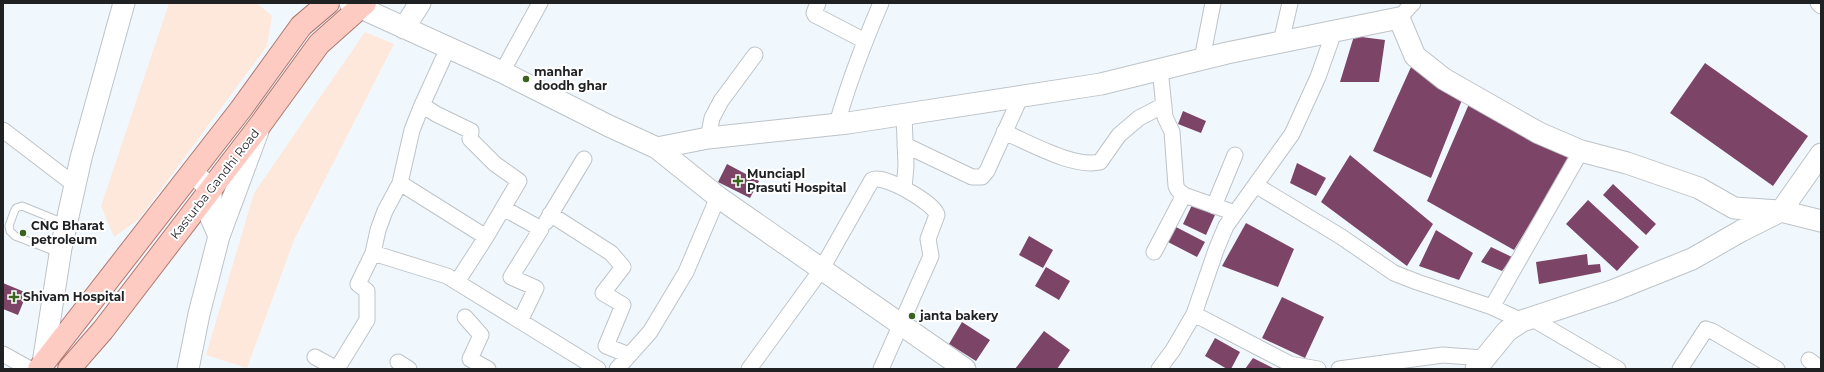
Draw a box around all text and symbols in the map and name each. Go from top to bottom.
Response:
place label: manhar doodh ghar [534,64,607,93]
marker: manhar doodh ghar [521,74,531,84]
street label: Kasturba Gandhi Road [167,126,262,242]
place label: Munciapl Prasuti Hospital [747,166,846,195]
marker: Munciapl Prasuti Hospital [732,175,744,187]
place label: CNG Bharat petroleum [31,218,105,247]
marker: CNG Bharat petroleum [18,228,28,238]
place label: Shivam Hospital [23,289,125,304]
marker: Shivam Hospital [8,291,20,303]
place label: janta bakery [918,308,999,323]
marker: janta bakery [907,311,917,321]

